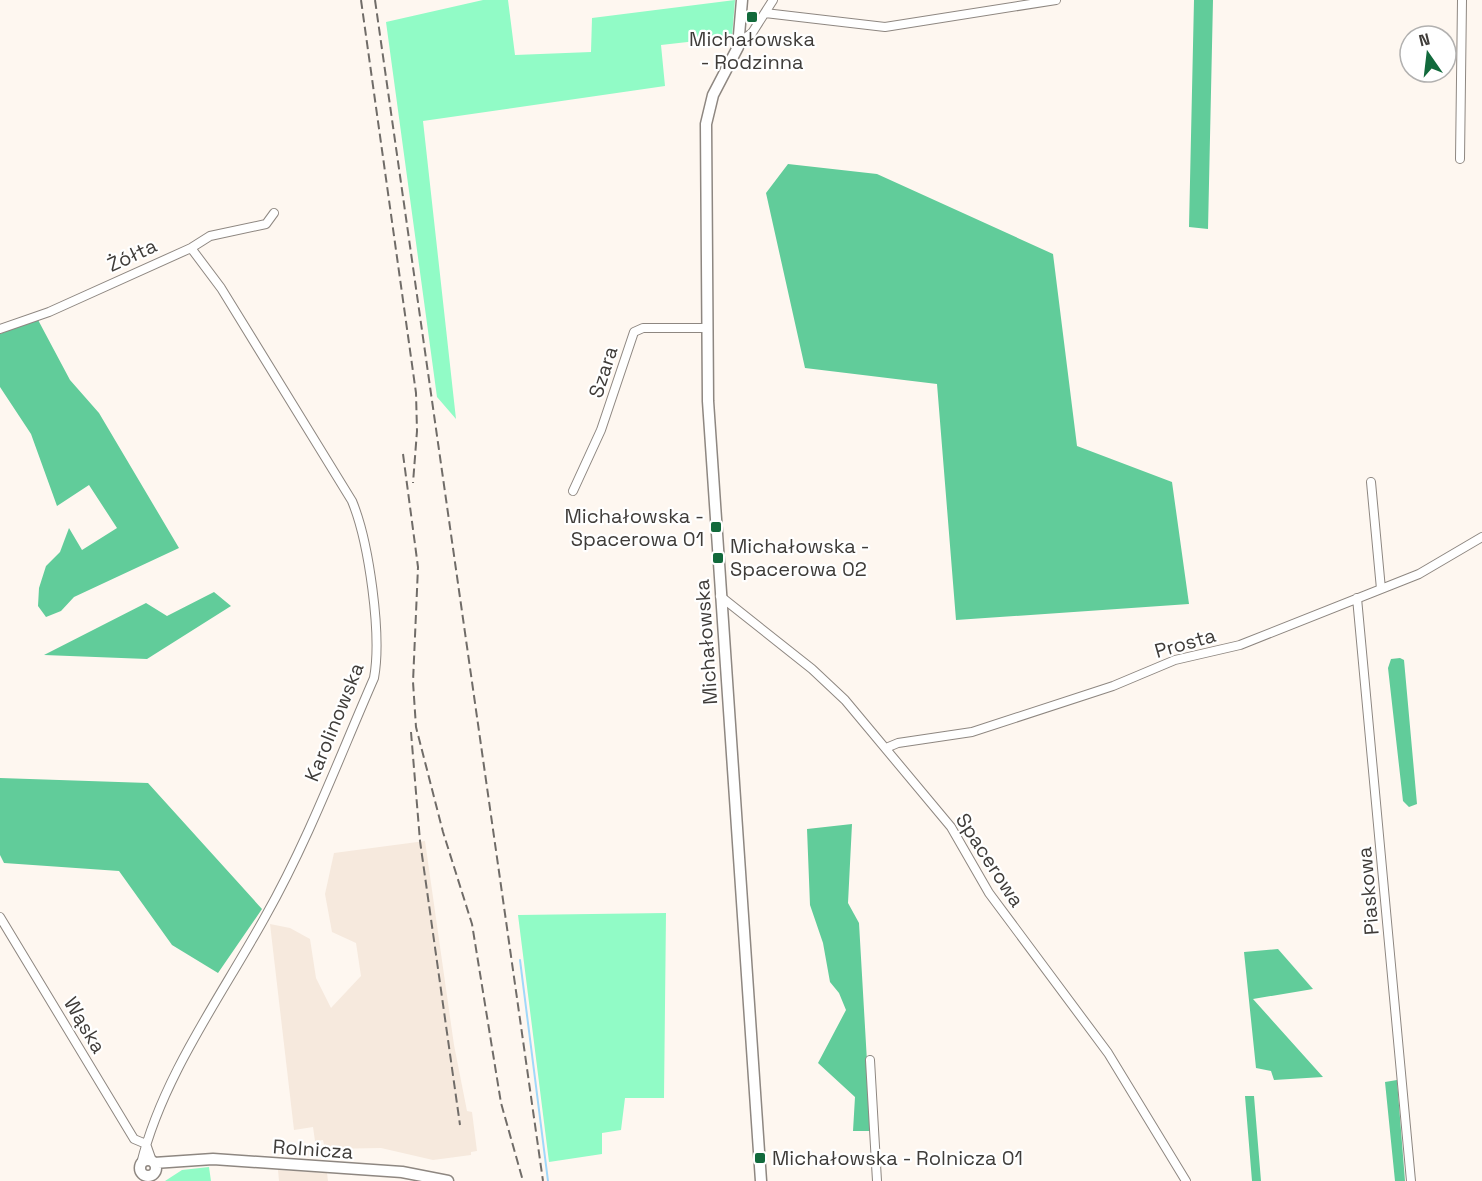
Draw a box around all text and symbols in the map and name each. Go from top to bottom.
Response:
marker: Michałowska - Rodzinna [745,10,759,24]
north arrow [1398,24,1458,84]
place label: Michałowska - Rodzinna [689,26,815,75]
text: N [1417,28,1432,51]
street label: Żółta [103,232,161,278]
street label: Szara [582,343,624,401]
place label: Michałowska - Spacerowa 01 [565,503,704,552]
marker: Michałowska - Spacerowa 01 [709,520,723,534]
place label: Michałowska - Spacerowa 02 [730,533,870,582]
marker: Michałowska - Spacerowa 02 [711,551,725,565]
street label: Michałowska [689,578,723,706]
street label: Prosta [1151,622,1219,664]
street label: Karolinowska [298,659,370,785]
street label: Spacerowa [950,808,1030,912]
street label: Piaskowa [1351,846,1385,936]
street label: Wąska [58,992,112,1058]
street label: Rolnicza [272,1133,354,1165]
place label: Michałowska - Rolnicza 01 [772,1145,1023,1171]
marker: Michałowska - Rolnicza 01 [753,1151,767,1165]

